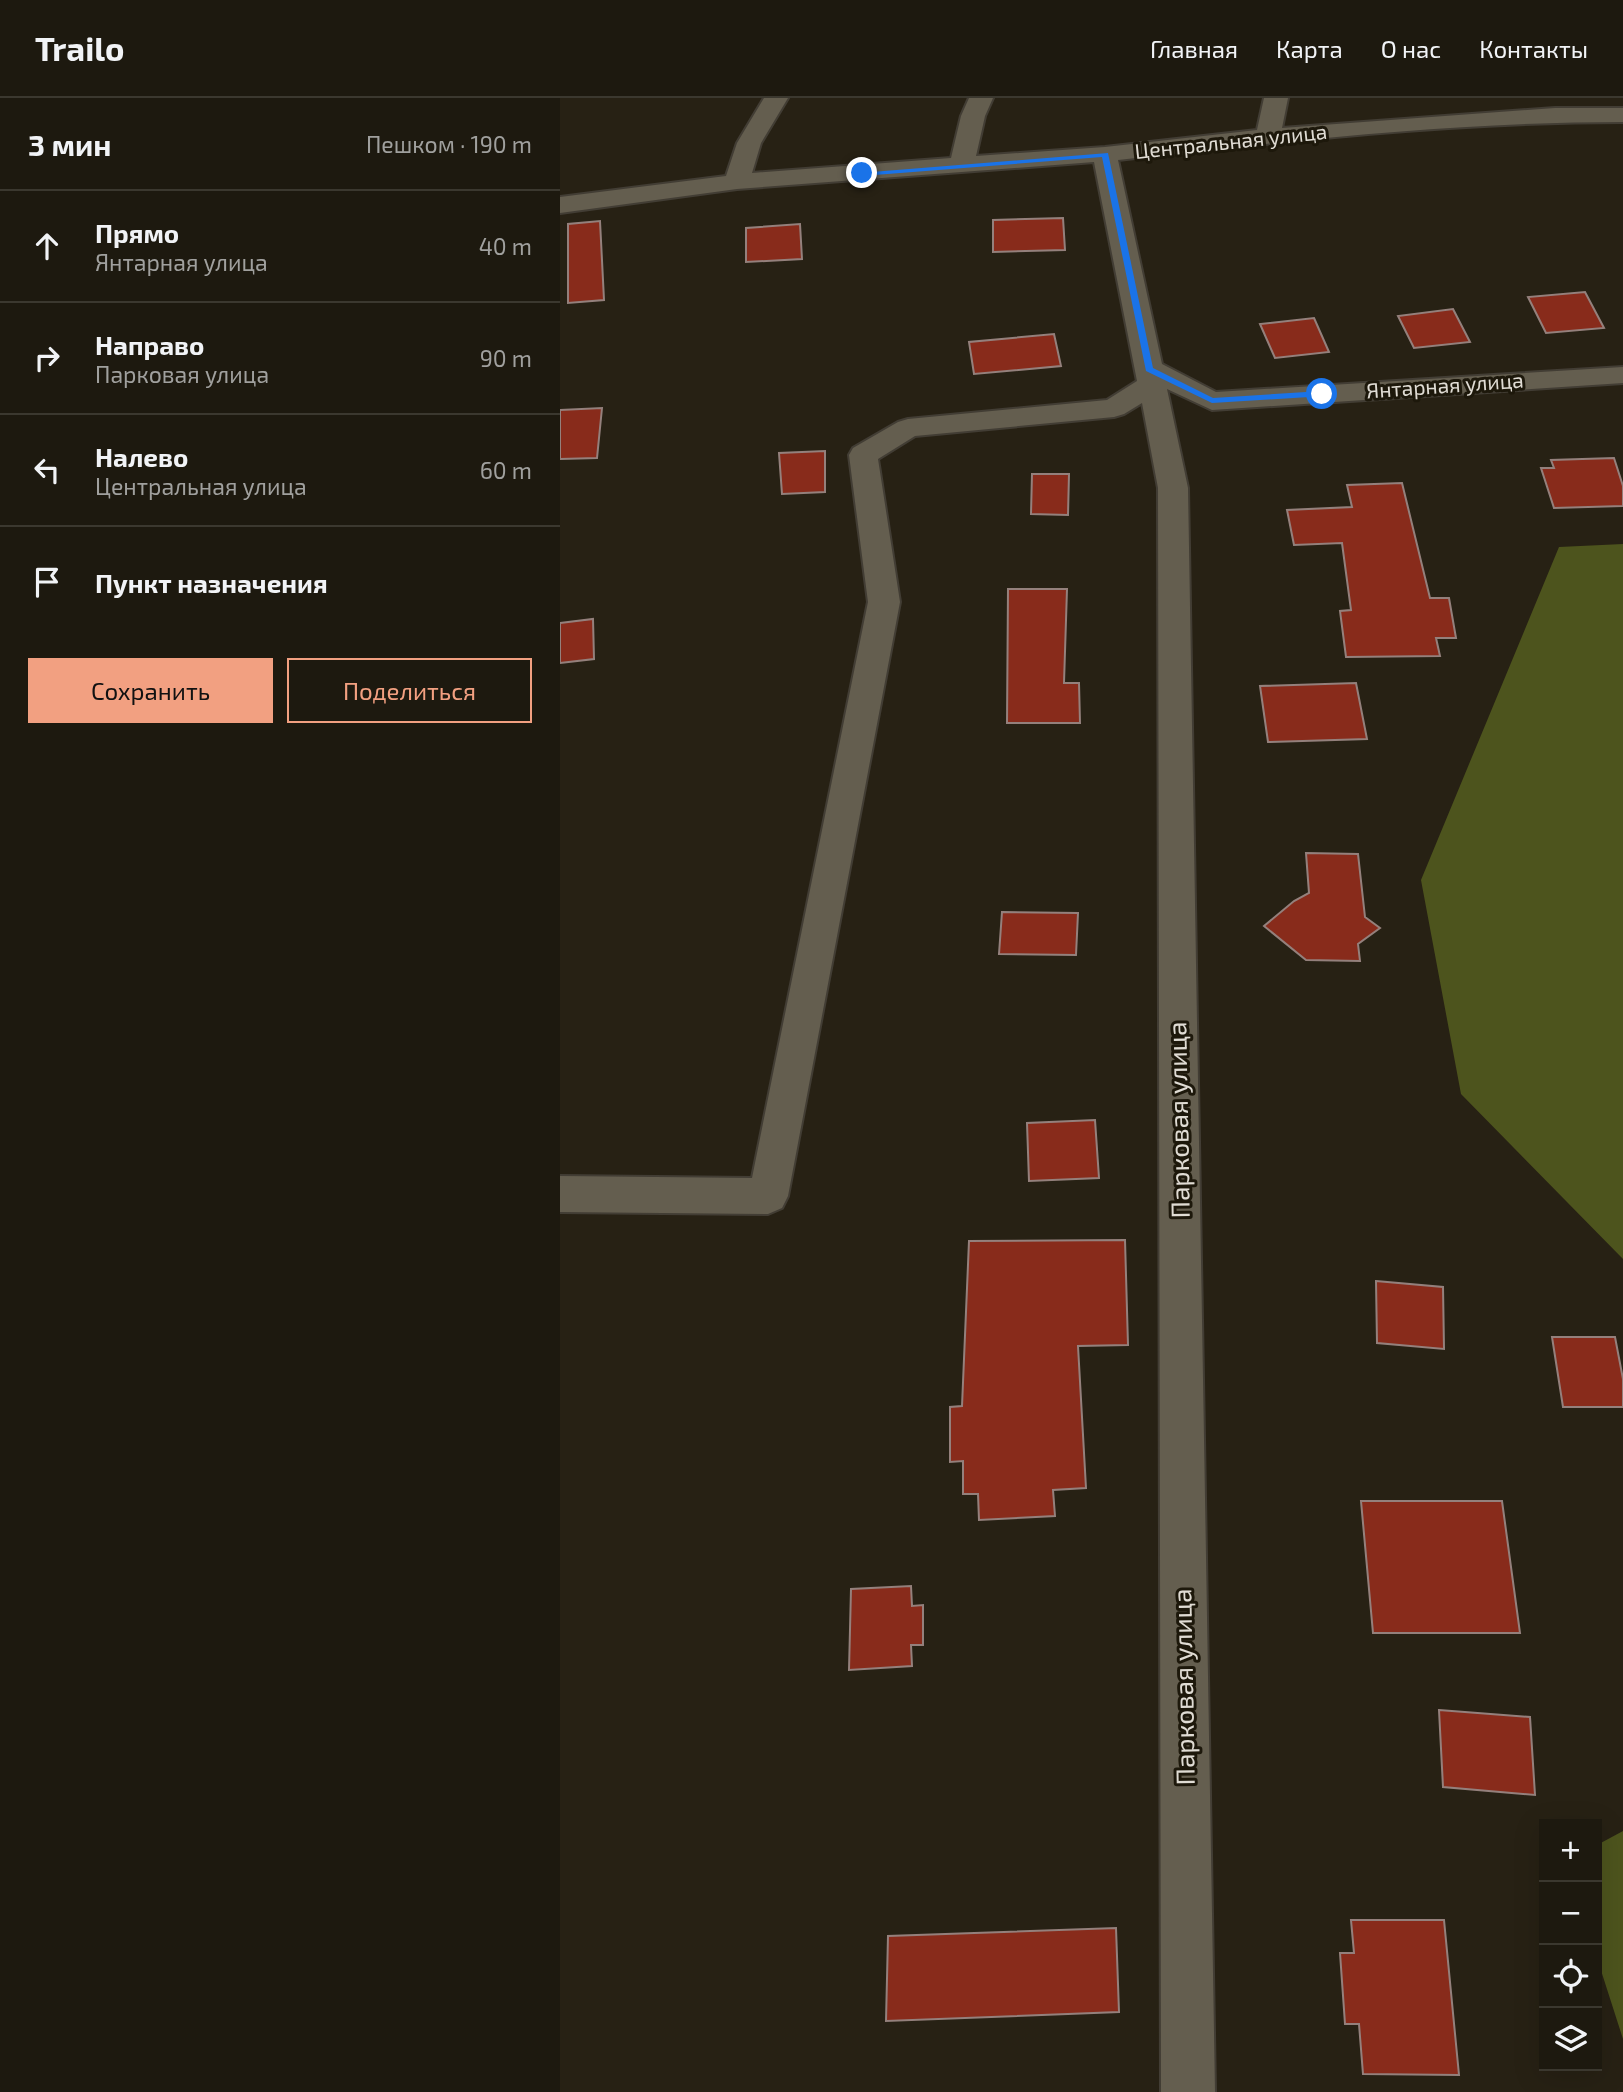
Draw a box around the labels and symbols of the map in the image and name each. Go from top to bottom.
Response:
street label: Центральная улица [1133,118,1328,164]
route end [846,157,877,188]
street label: Янтарная улица [1365,367,1525,403]
route start [1306,378,1337,409]
street label: Парковая улица [1160,1021,1196,1219]
street label: Парковая улица [1165,1588,1201,1786]

